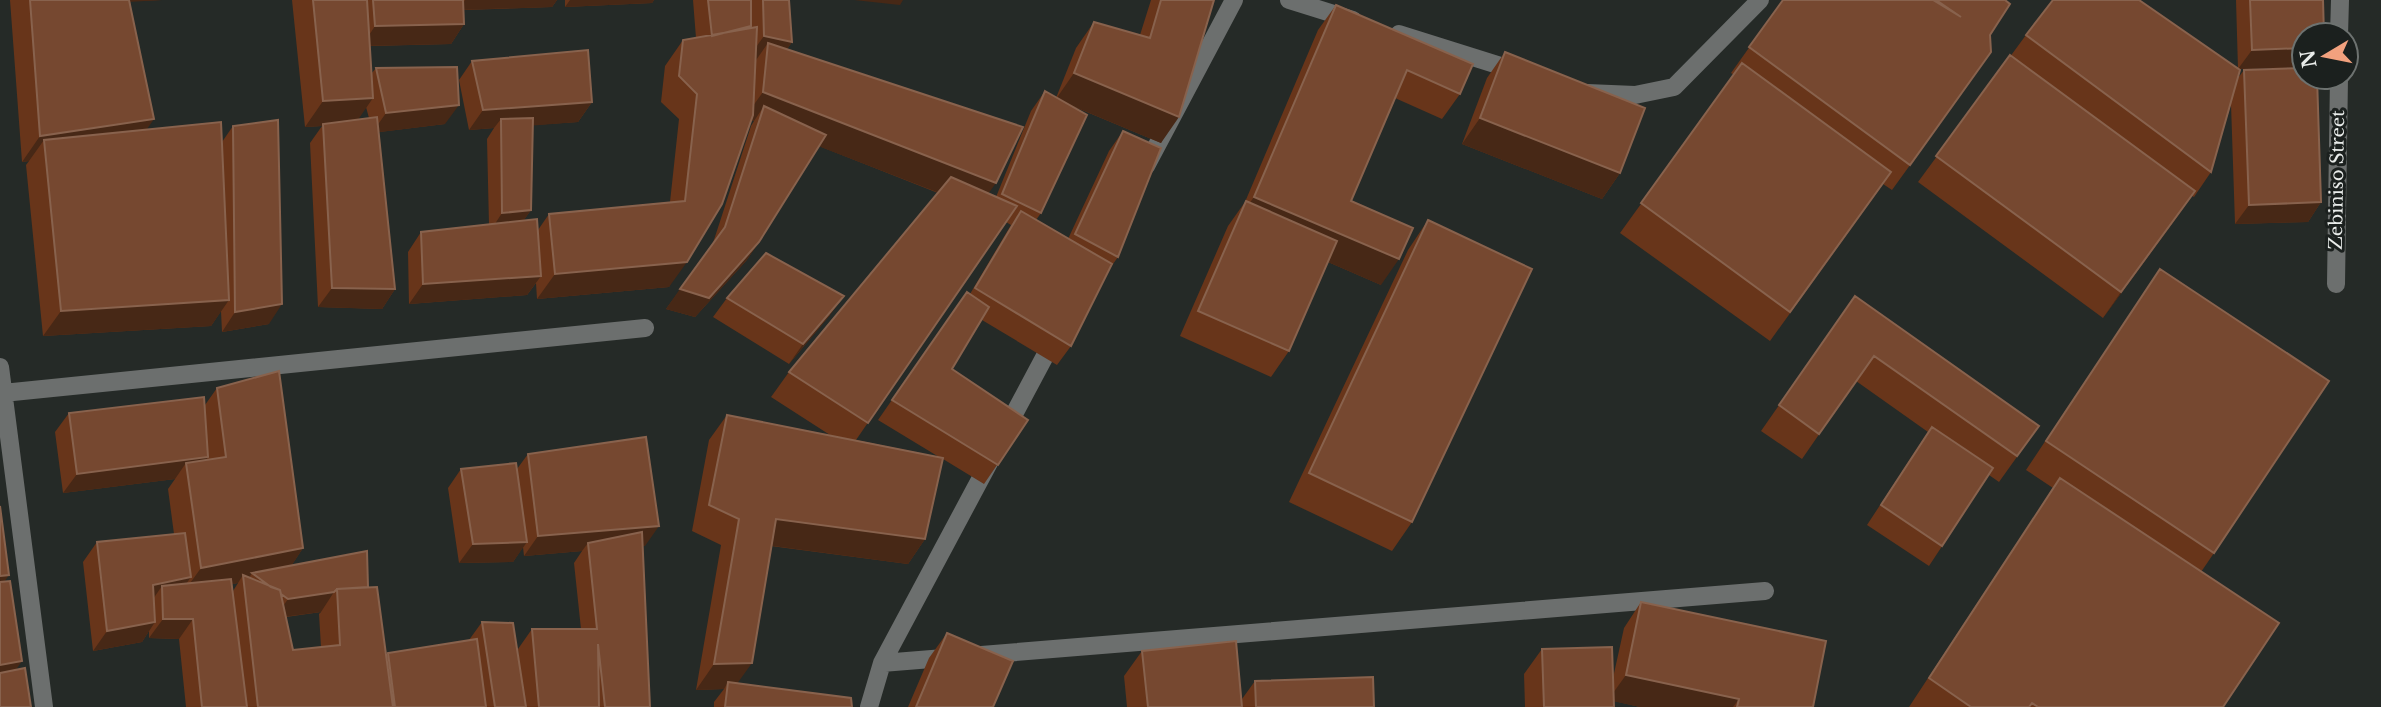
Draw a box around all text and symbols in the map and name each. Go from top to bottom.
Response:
north arrow [2290,21,2360,91]
text: N [2296,48,2322,70]
street label: Zebiniso Street [2325,110,2349,250]

